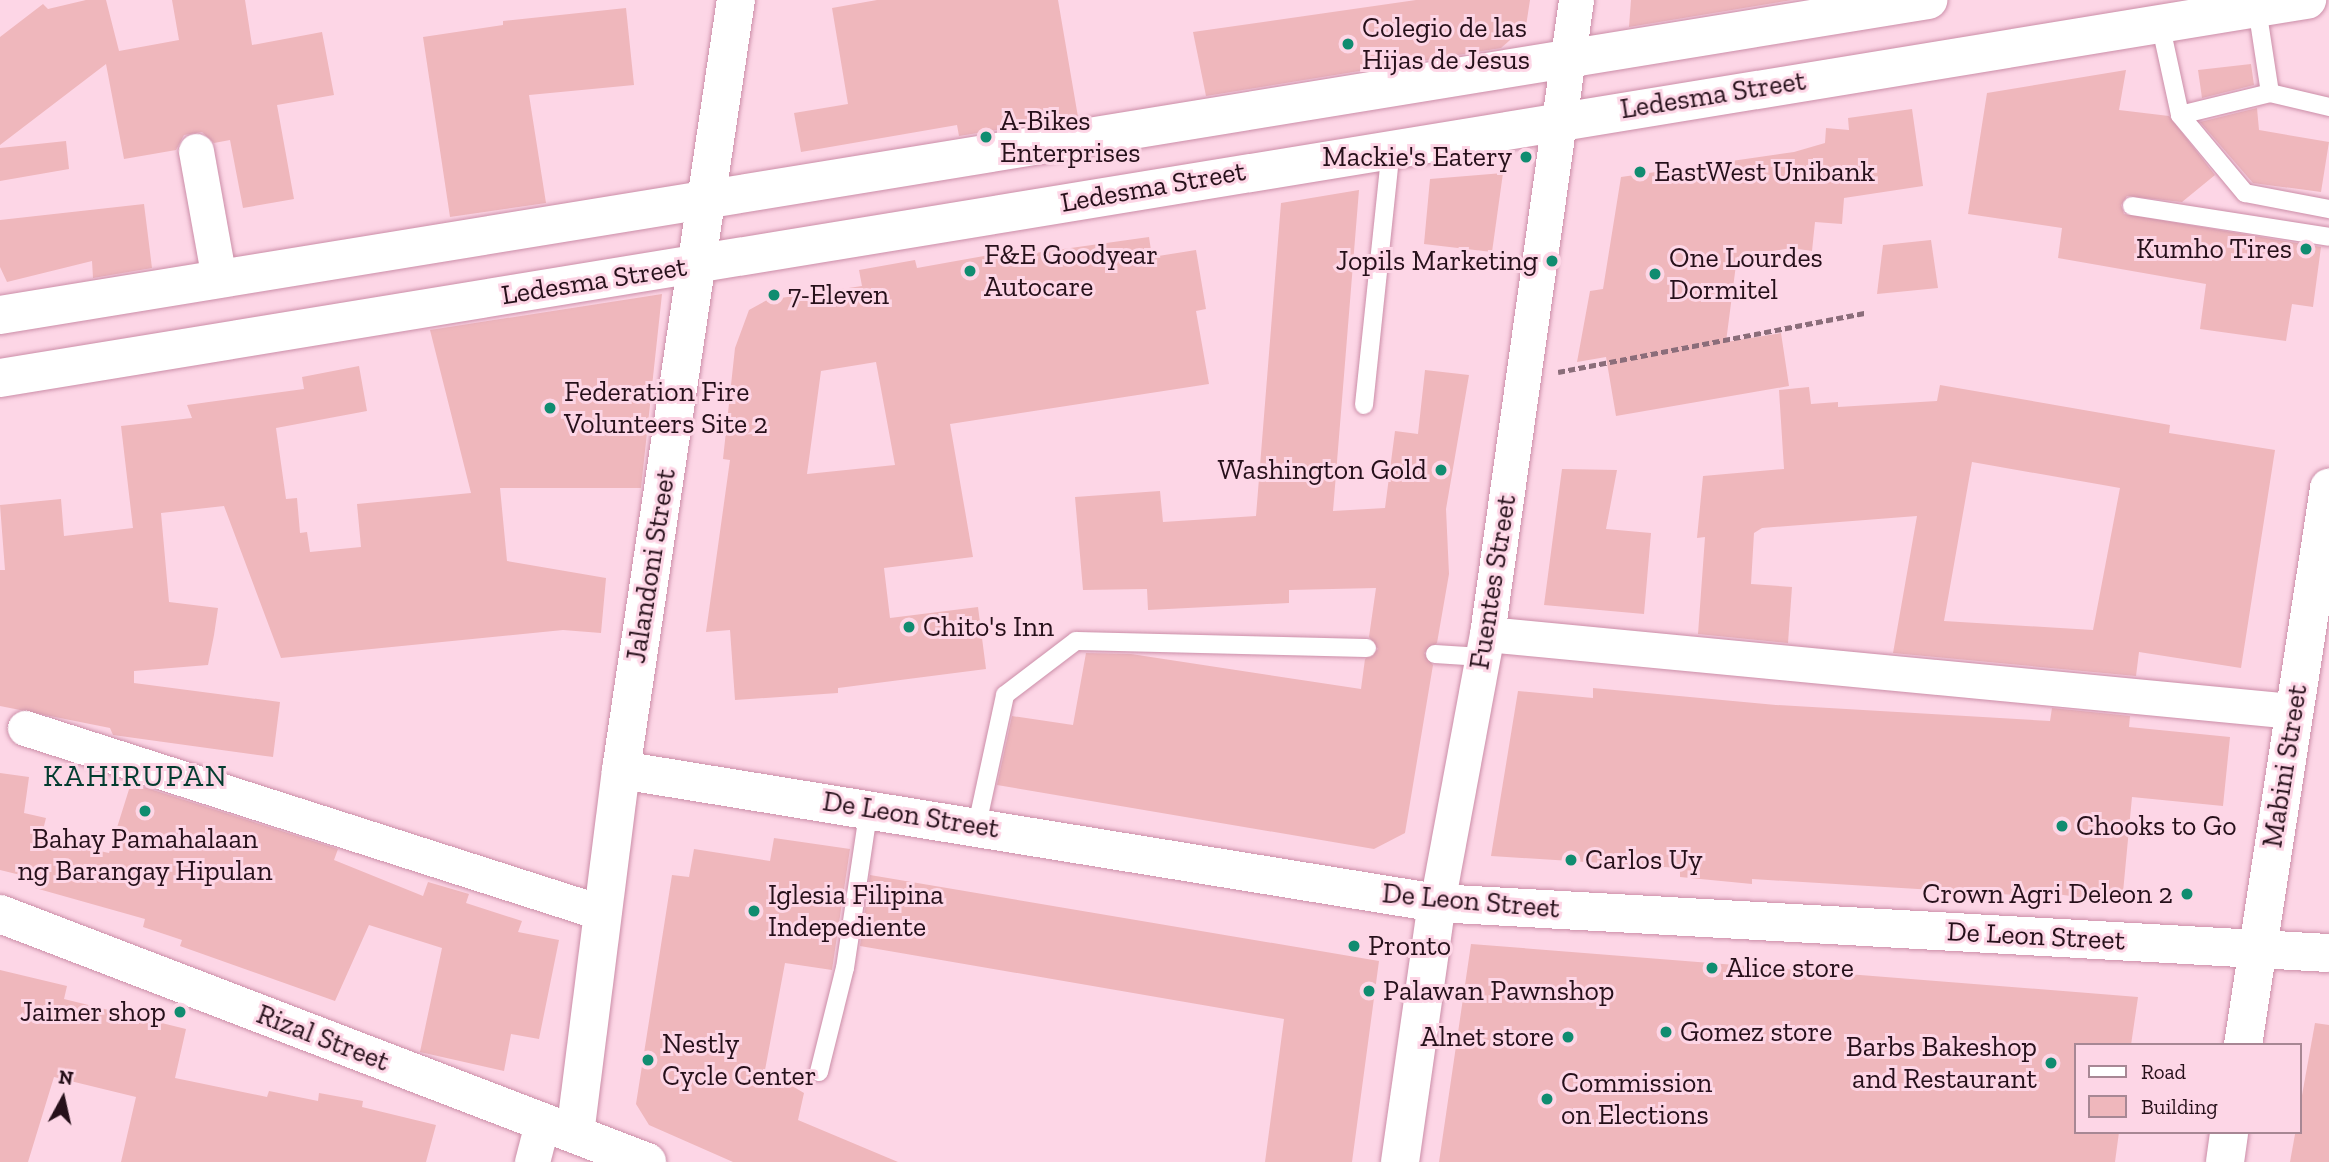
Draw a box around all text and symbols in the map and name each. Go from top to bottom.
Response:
place label: Colegio de las Hijas de Jesus [1362,11,1531,77]
marker: Colegio de las Hijas de Jesus [1340,36,1356,52]
street label: Ledesma Street [1618,64,1808,126]
place label: A-Bikes Enterprises [1000,104,1141,170]
marker: A-Bikes Enterprises [978,129,994,145]
place label: Mackie's Eatery [1322,140,1512,174]
marker: Mackie's Eatery [1518,149,1534,165]
street label: Ledesma Street [1058,154,1248,220]
place label: EastWest Unibank [1654,155,1875,189]
marker: EastWest Unibank [1632,164,1648,180]
place label: Kumho Tires [2136,232,2292,266]
place label: F&E Goodyear Autocare [984,238,1158,304]
place label: One Lourdes Dormitel [1669,241,1823,307]
marker: Kumho Tires [2298,241,2314,257]
place label: Jopils Marketing [1336,244,1538,278]
street label: Ledesma Street [499,250,689,312]
marker: Jopils Marketing [1544,253,1560,269]
marker: F&E Goodyear Autocare [962,263,978,279]
marker: One Lourdes Dormitel [1647,266,1663,282]
place label: 7-Eleven [788,278,889,312]
marker: 7-Eleven [766,287,782,303]
place label: Federation Fire Volunteers Site 2 [564,375,768,441]
marker: Federation Fire Volunteers Site 2 [542,400,558,416]
place label: Washington Gold [1218,453,1427,487]
marker: Washington Gold [1433,462,1449,478]
street label: Jalandoni Street [619,466,683,666]
street label: Fuentes Street [1463,492,1523,672]
place label: Chito's Inn [923,610,1054,644]
marker: Chito's Inn [901,619,917,635]
street label: Mabini Street [2256,682,2314,850]
district label: KAHIRUPAN [44,758,228,794]
street label: De Leon Street [820,784,1002,846]
marker: Bahay Pamahalaan ng Barangay Hipulan [137,803,153,819]
place label: Chooks to Go [2076,809,2236,843]
marker: Chooks to Go [2054,818,2070,834]
place label: Bahay Pamahalaan ng Barangay Hipulan [17,822,273,888]
place label: Carlos Uy [1585,843,1703,877]
marker: Carlos Uy [1563,852,1579,868]
street label: De Leon Street [1381,876,1561,926]
place label: Crown Agri Deleon 2 [1921,877,2173,911]
place label: Iglesia Filipina Indepediente [768,878,944,944]
marker: Crown Agri Deleon 2 [2179,886,2195,902]
marker: Iglesia Filipina Indepediente [746,903,762,919]
street label: De Leon Street [1946,915,2126,957]
place label: Pronto [1368,929,1451,963]
marker: Pronto [1346,938,1362,954]
place label: Alice store [1726,951,1854,985]
marker: Alice store [1704,960,1720,976]
place label: Palawan Pawnshop [1383,974,1614,1008]
marker: Palawan Pawnshop [1361,983,1377,999]
place label: Jaimer shop [19,995,166,1029]
street label: Rizal Street [252,997,394,1079]
marker: Jaimer shop [172,1004,188,1020]
place label: Gomez store [1680,1015,1832,1049]
place label: Alnet store [1421,1020,1554,1054]
marker: Gomez store [1658,1024,1674,1040]
place label: Nestly Cycle Center [662,1027,817,1093]
marker: Alnet store [1560,1029,1576,1045]
place label: Barbs Bakeshop and Restaurant [1846,1030,2037,1096]
legend [2074,1043,2301,1134]
marker: Nestly Cycle Center [640,1052,656,1068]
marker: Barbs Bakeshop and Restaurant [2043,1055,2059,1071]
text: Road [2141,1059,2186,1084]
north arrow [28,1064,98,1134]
text: N [57,1065,75,1090]
place label: Commission on Elections [1561,1066,1712,1132]
marker: Commission on Elections [1539,1091,1555,1107]
text: Building [2141,1094,2218,1119]

